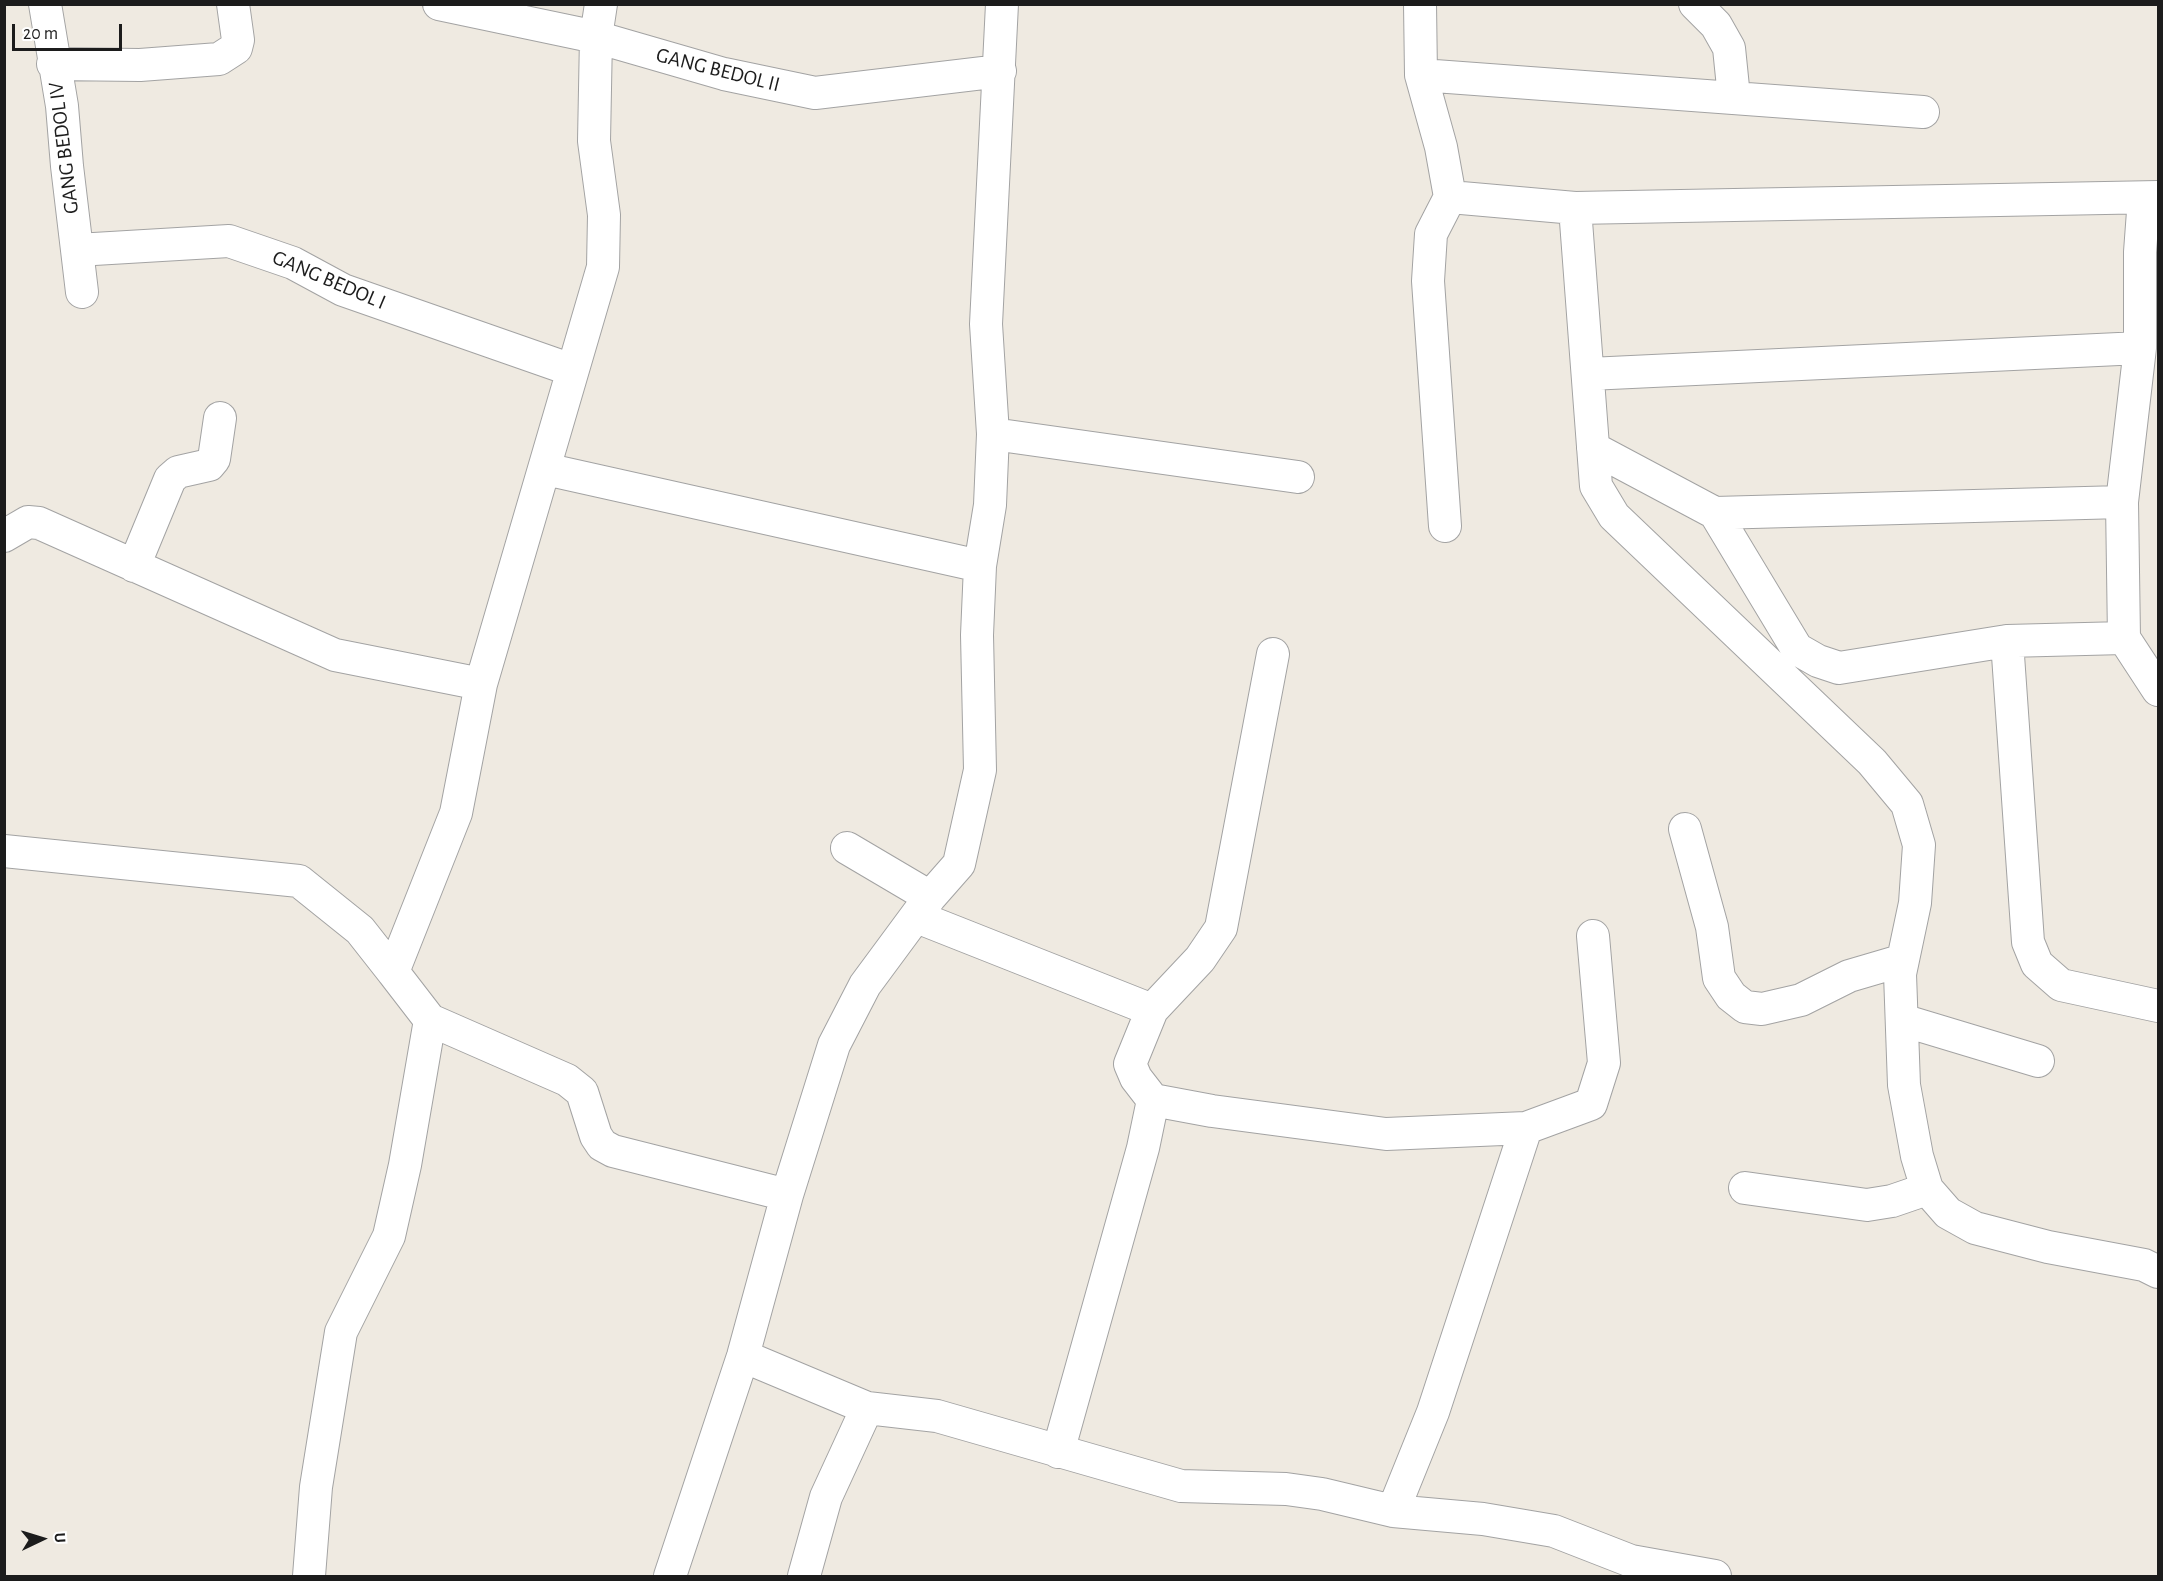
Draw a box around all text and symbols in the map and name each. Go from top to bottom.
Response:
scale bar [15,12,124,50]
text: 20 m [23,25,58,43]
street label: GANG BEDOL II [654,42,782,98]
street label: GANG BEDOL IV [43,81,85,215]
street label: GANG BEDOL I [268,245,390,315]
north arrow [12,1509,72,1569]
text: U [52,1532,68,1543]

